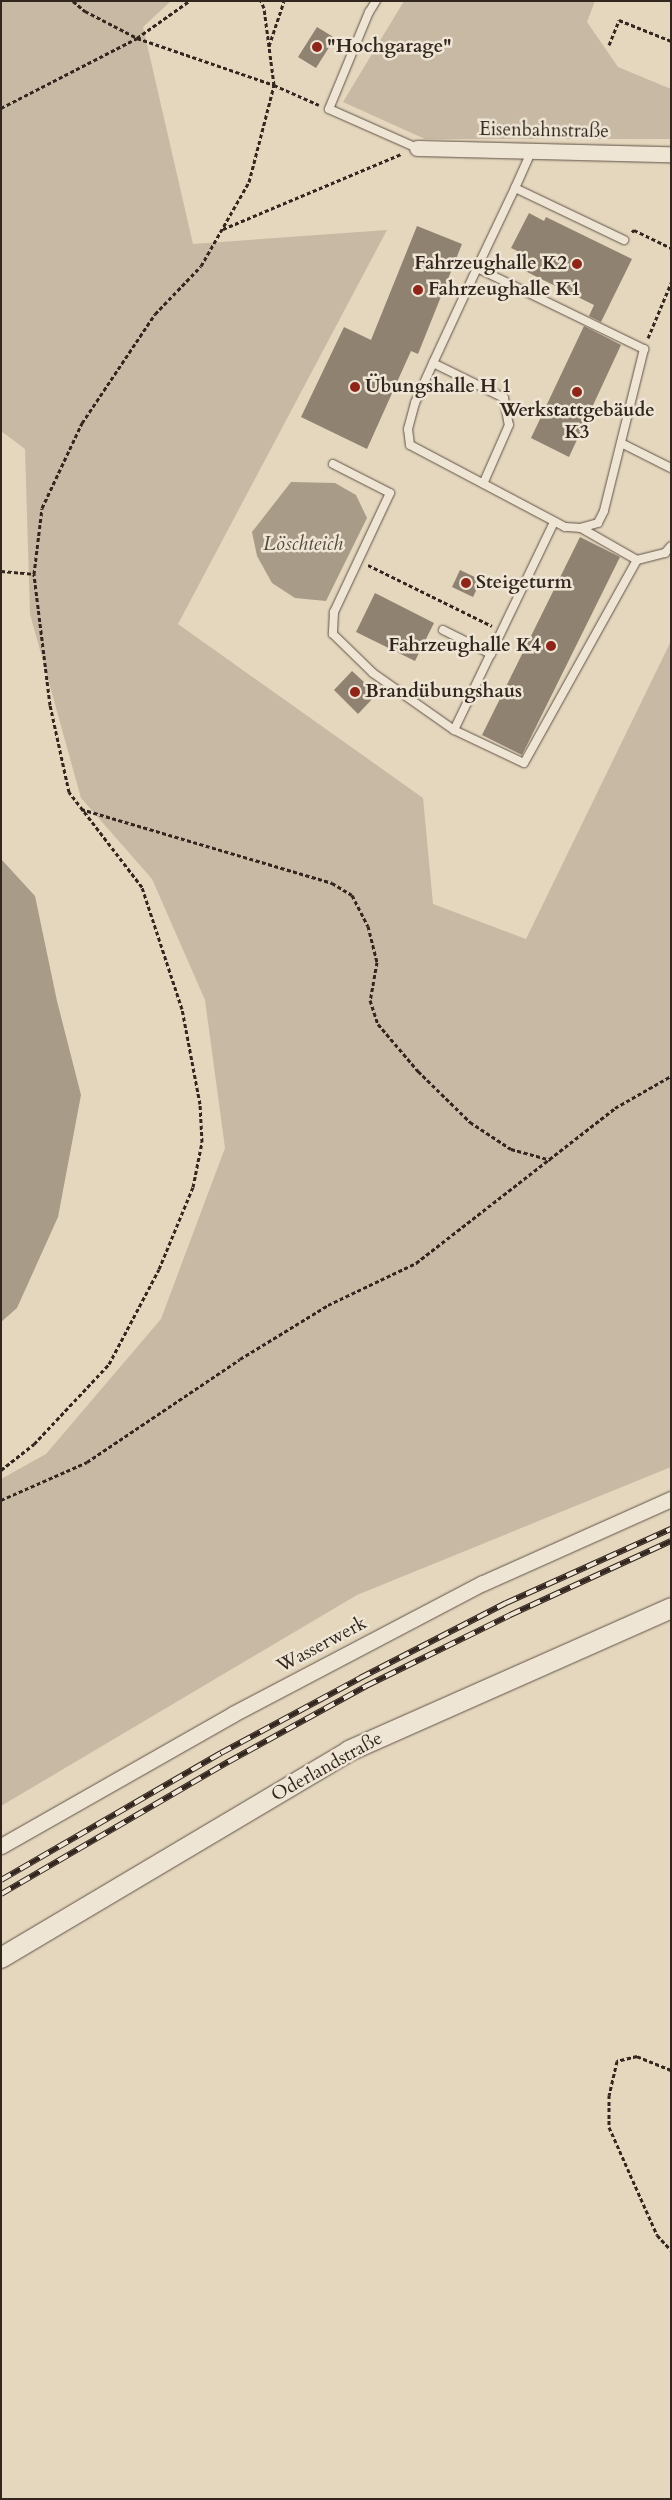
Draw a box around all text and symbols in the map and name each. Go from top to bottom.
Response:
place label: "Hochgarage" [327,36,452,58]
marker: "Hochgarage" [311,41,323,53]
street label: Eisenbahnstraße [479,118,609,144]
place label: Fahrzeughalle K2 [414,253,567,275]
marker: Fahrzeughalle K2 [571,258,583,270]
place label: Fahrzeughalle K1 [428,279,581,301]
marker: Fahrzeughalle K1 [412,284,424,296]
place label: Übungshalle H 1 [365,376,512,398]
marker: Übungshalle H 1 [349,381,361,393]
marker: Werkstattgebäude K3 [571,386,583,398]
place label: Werkstattgebäude K3 [499,400,655,444]
water label: Löschteich [263,531,343,555]
place label: Steigeturm [476,572,572,594]
marker: Steigeturm [460,577,472,589]
place label: Fahrzeughalle K4 [388,635,541,657]
marker: Fahrzeughalle K4 [545,640,557,652]
place label: Brandübungshaus [365,681,522,703]
marker: Brandübungshaus [349,686,361,698]
street label: Wasserwerk [273,1612,371,1678]
street label: Oderlandstraße [267,1727,387,1807]

